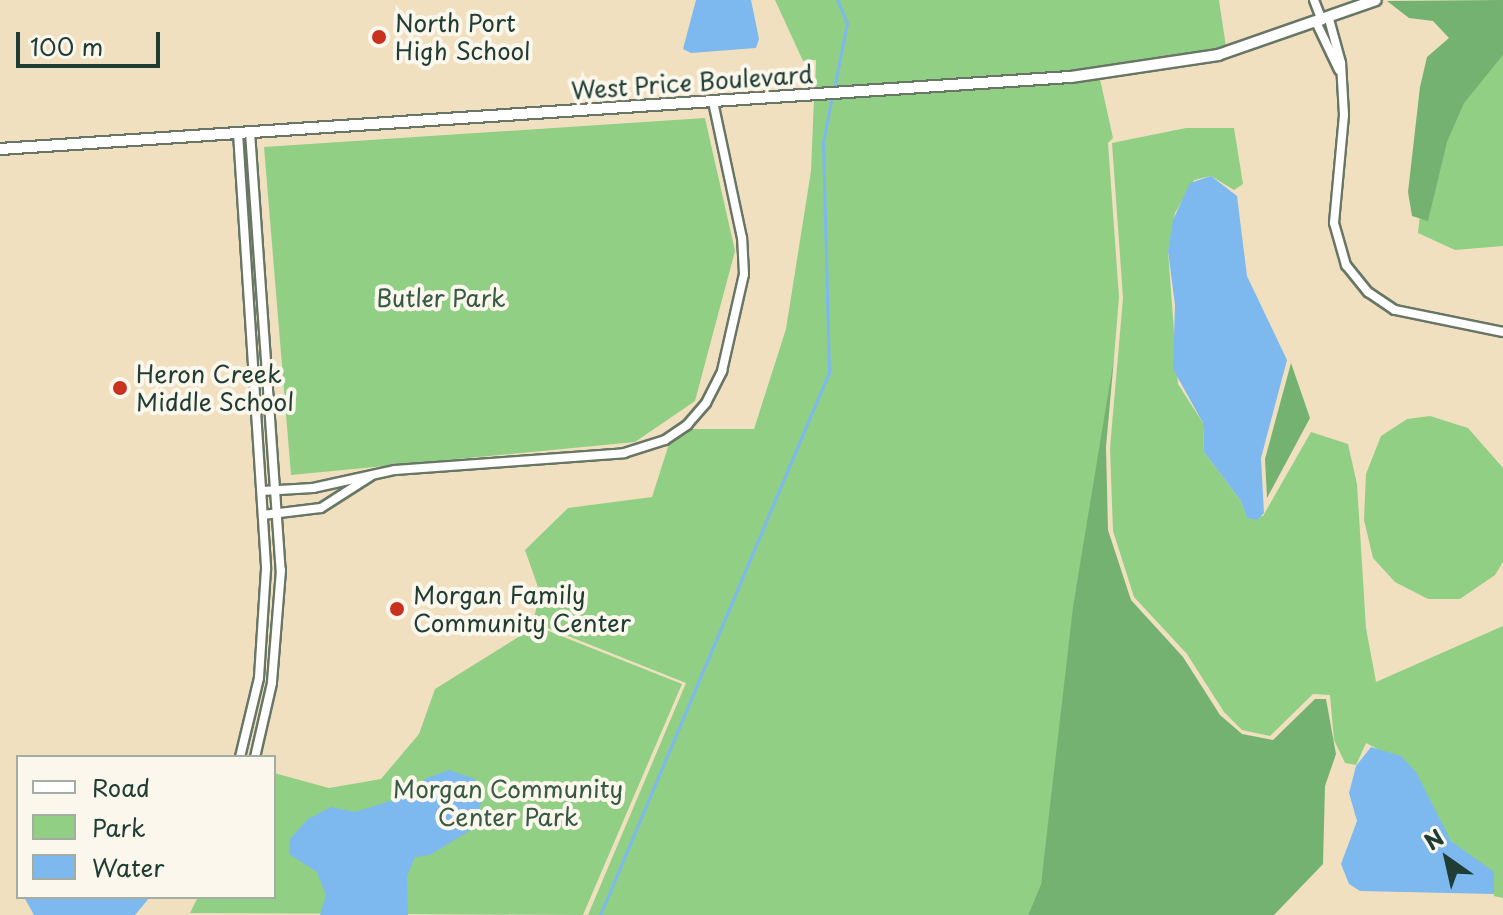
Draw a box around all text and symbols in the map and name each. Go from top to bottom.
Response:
place label: North Port High School [395,9,532,65]
scale bar [20,16,164,66]
text: 100 m [30,28,103,64]
marker: North Port High School [370,28,388,46]
street label: West Price Boulevard [570,59,814,105]
park label: Butler Park [375,284,507,312]
place label: Heron Creek Middle School [136,360,296,416]
marker: Heron Creek Middle School [111,379,129,397]
place label: Morgan Family Community Center [413,581,633,637]
marker: Morgan Family Community Center [388,600,406,618]
legend [16,755,276,899]
text: Road [92,769,150,805]
park label: Morgan Community Center Park [393,775,623,831]
text: Park [92,809,146,845]
north arrow [1407,819,1487,899]
text: N [1417,820,1450,857]
text: Water [92,849,164,885]

